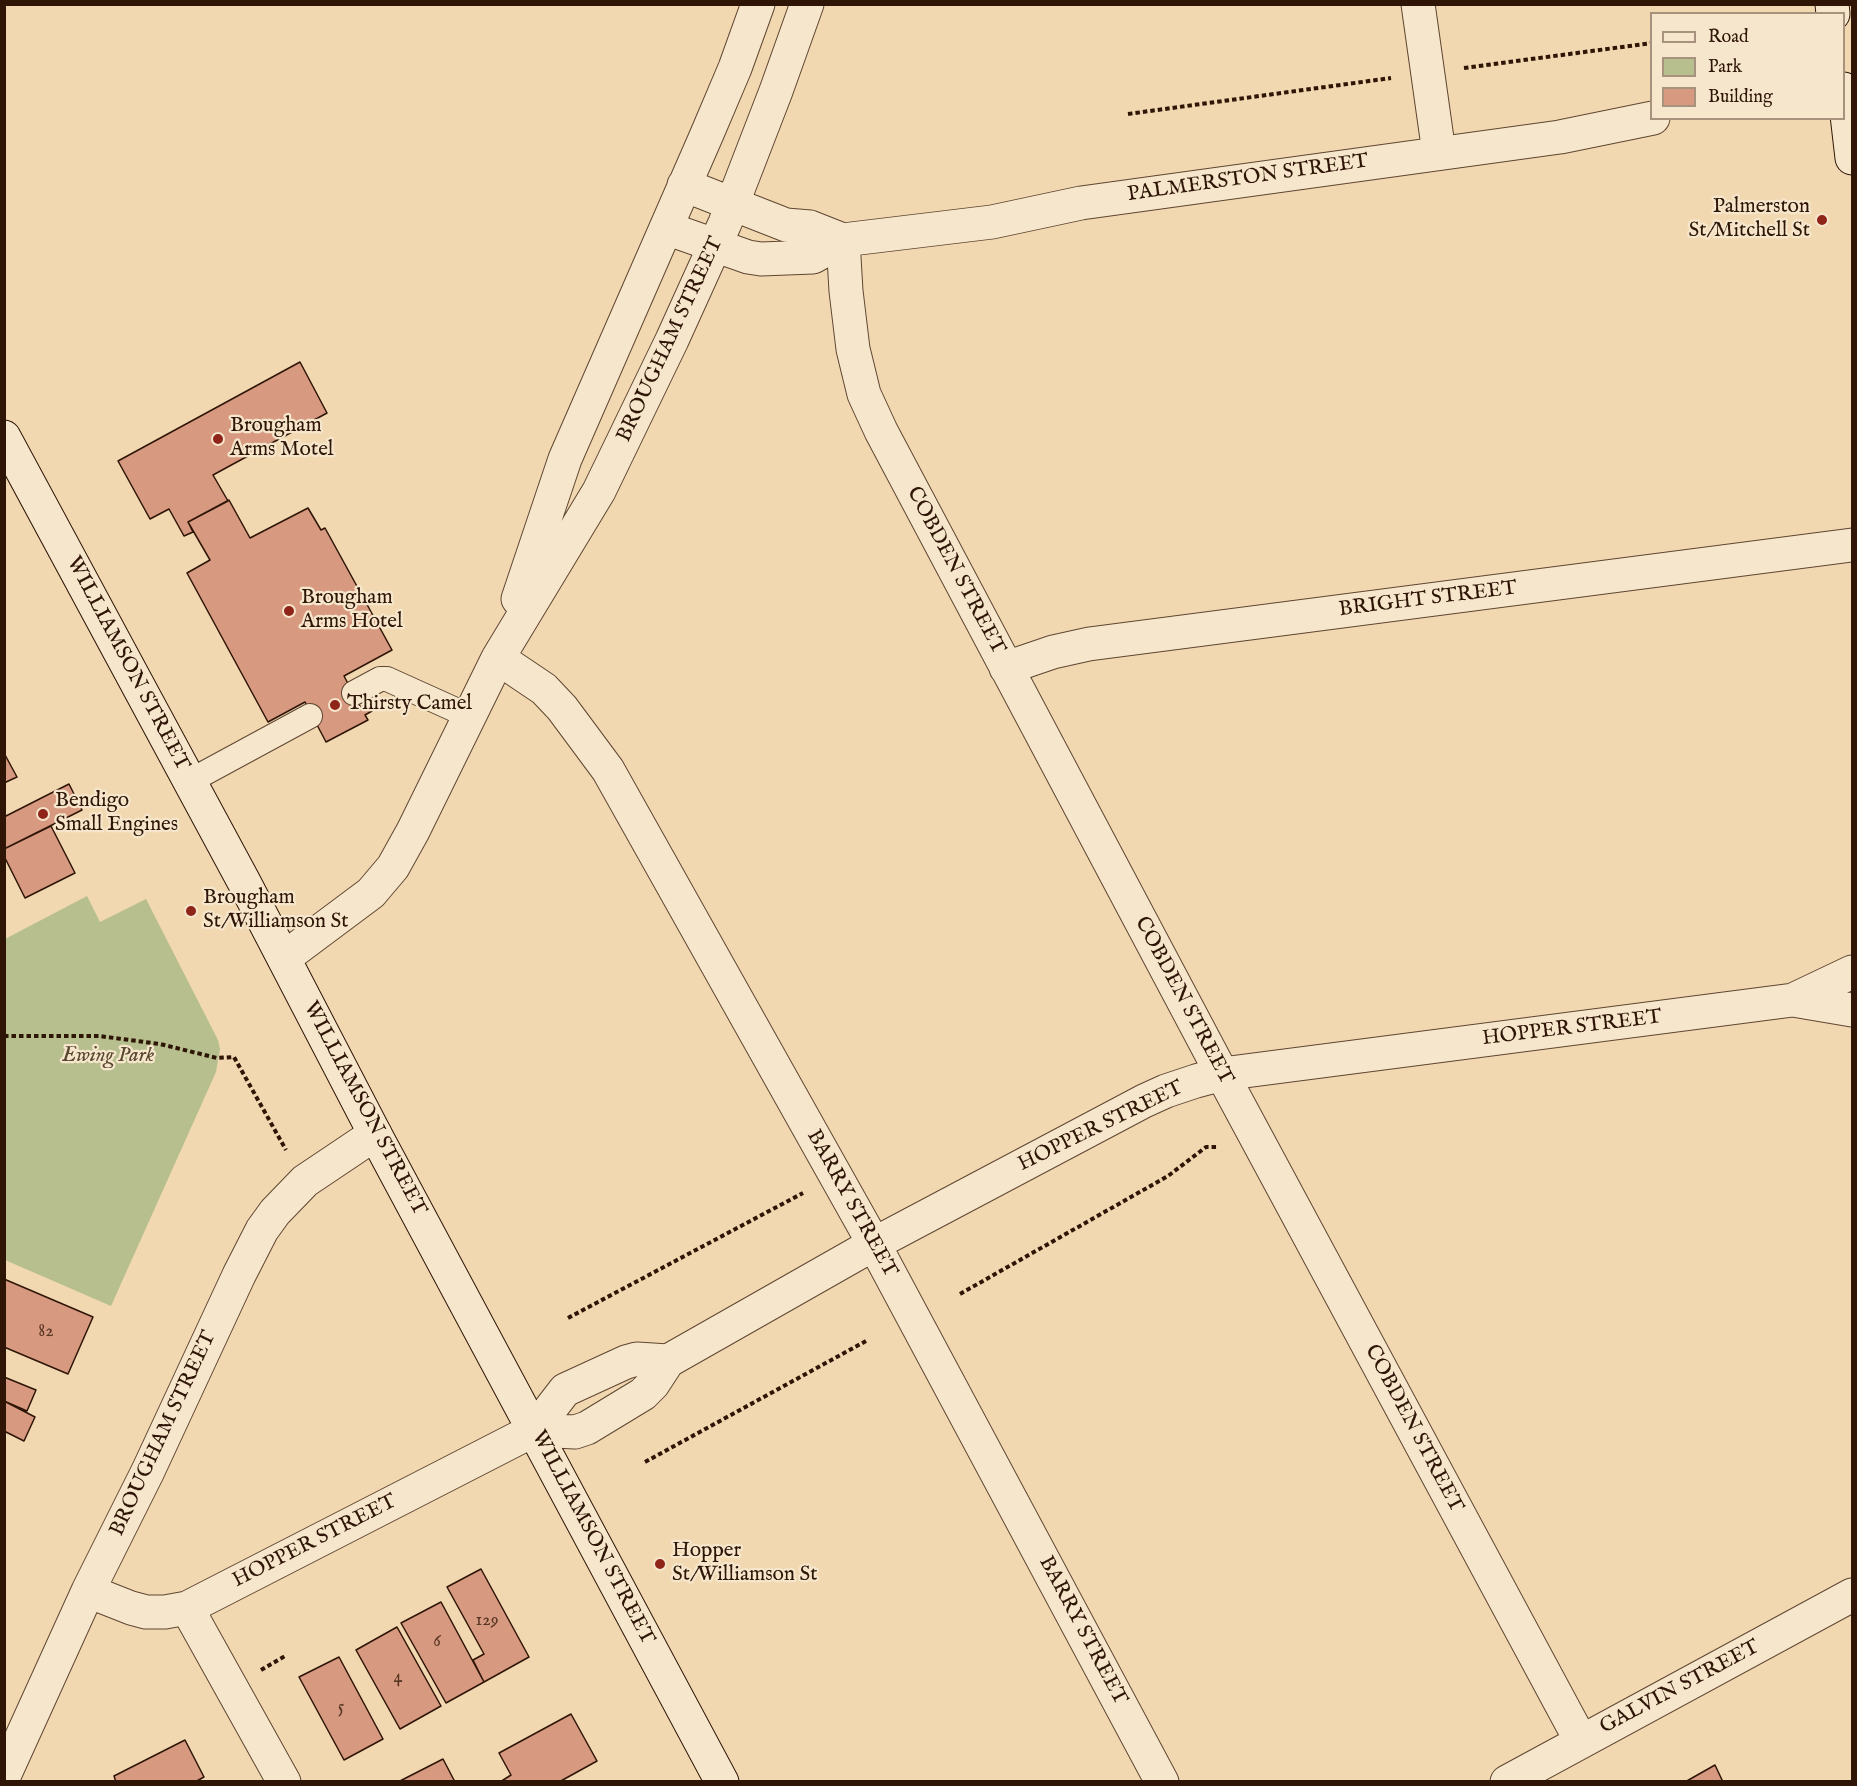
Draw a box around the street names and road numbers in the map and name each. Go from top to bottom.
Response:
street label: PALMERSTON STREET [1126,150,1370,208]
street label: BROUGHAM STREET [612,233,730,447]
street label: COBDEN STREET [900,483,1010,659]
street label: WILLIAMSON STREET [60,553,194,775]
street label: BRIGHT STREET [1338,577,1518,623]
street label: COBDEN STREET [1128,913,1238,1089]
street label: WILLIAMSON STREET [297,998,431,1220]
street label: HOPPER STREET [1481,1005,1663,1053]
street label: HOPPER STREET [1014,1076,1188,1178]
street label: BARRY STREET [800,1126,902,1282]
street label: BROUGHAM STREET [105,1327,223,1541]
street label: COBDEN STREET [1358,1341,1468,1517]
street label: WILLIAMSON STREET [525,1427,659,1649]
street label: HOPPER STREET [229,1490,401,1594]
street label: BARRY STREET [1032,1552,1132,1710]
street label: GALVIN STREET [1596,1635,1764,1741]

